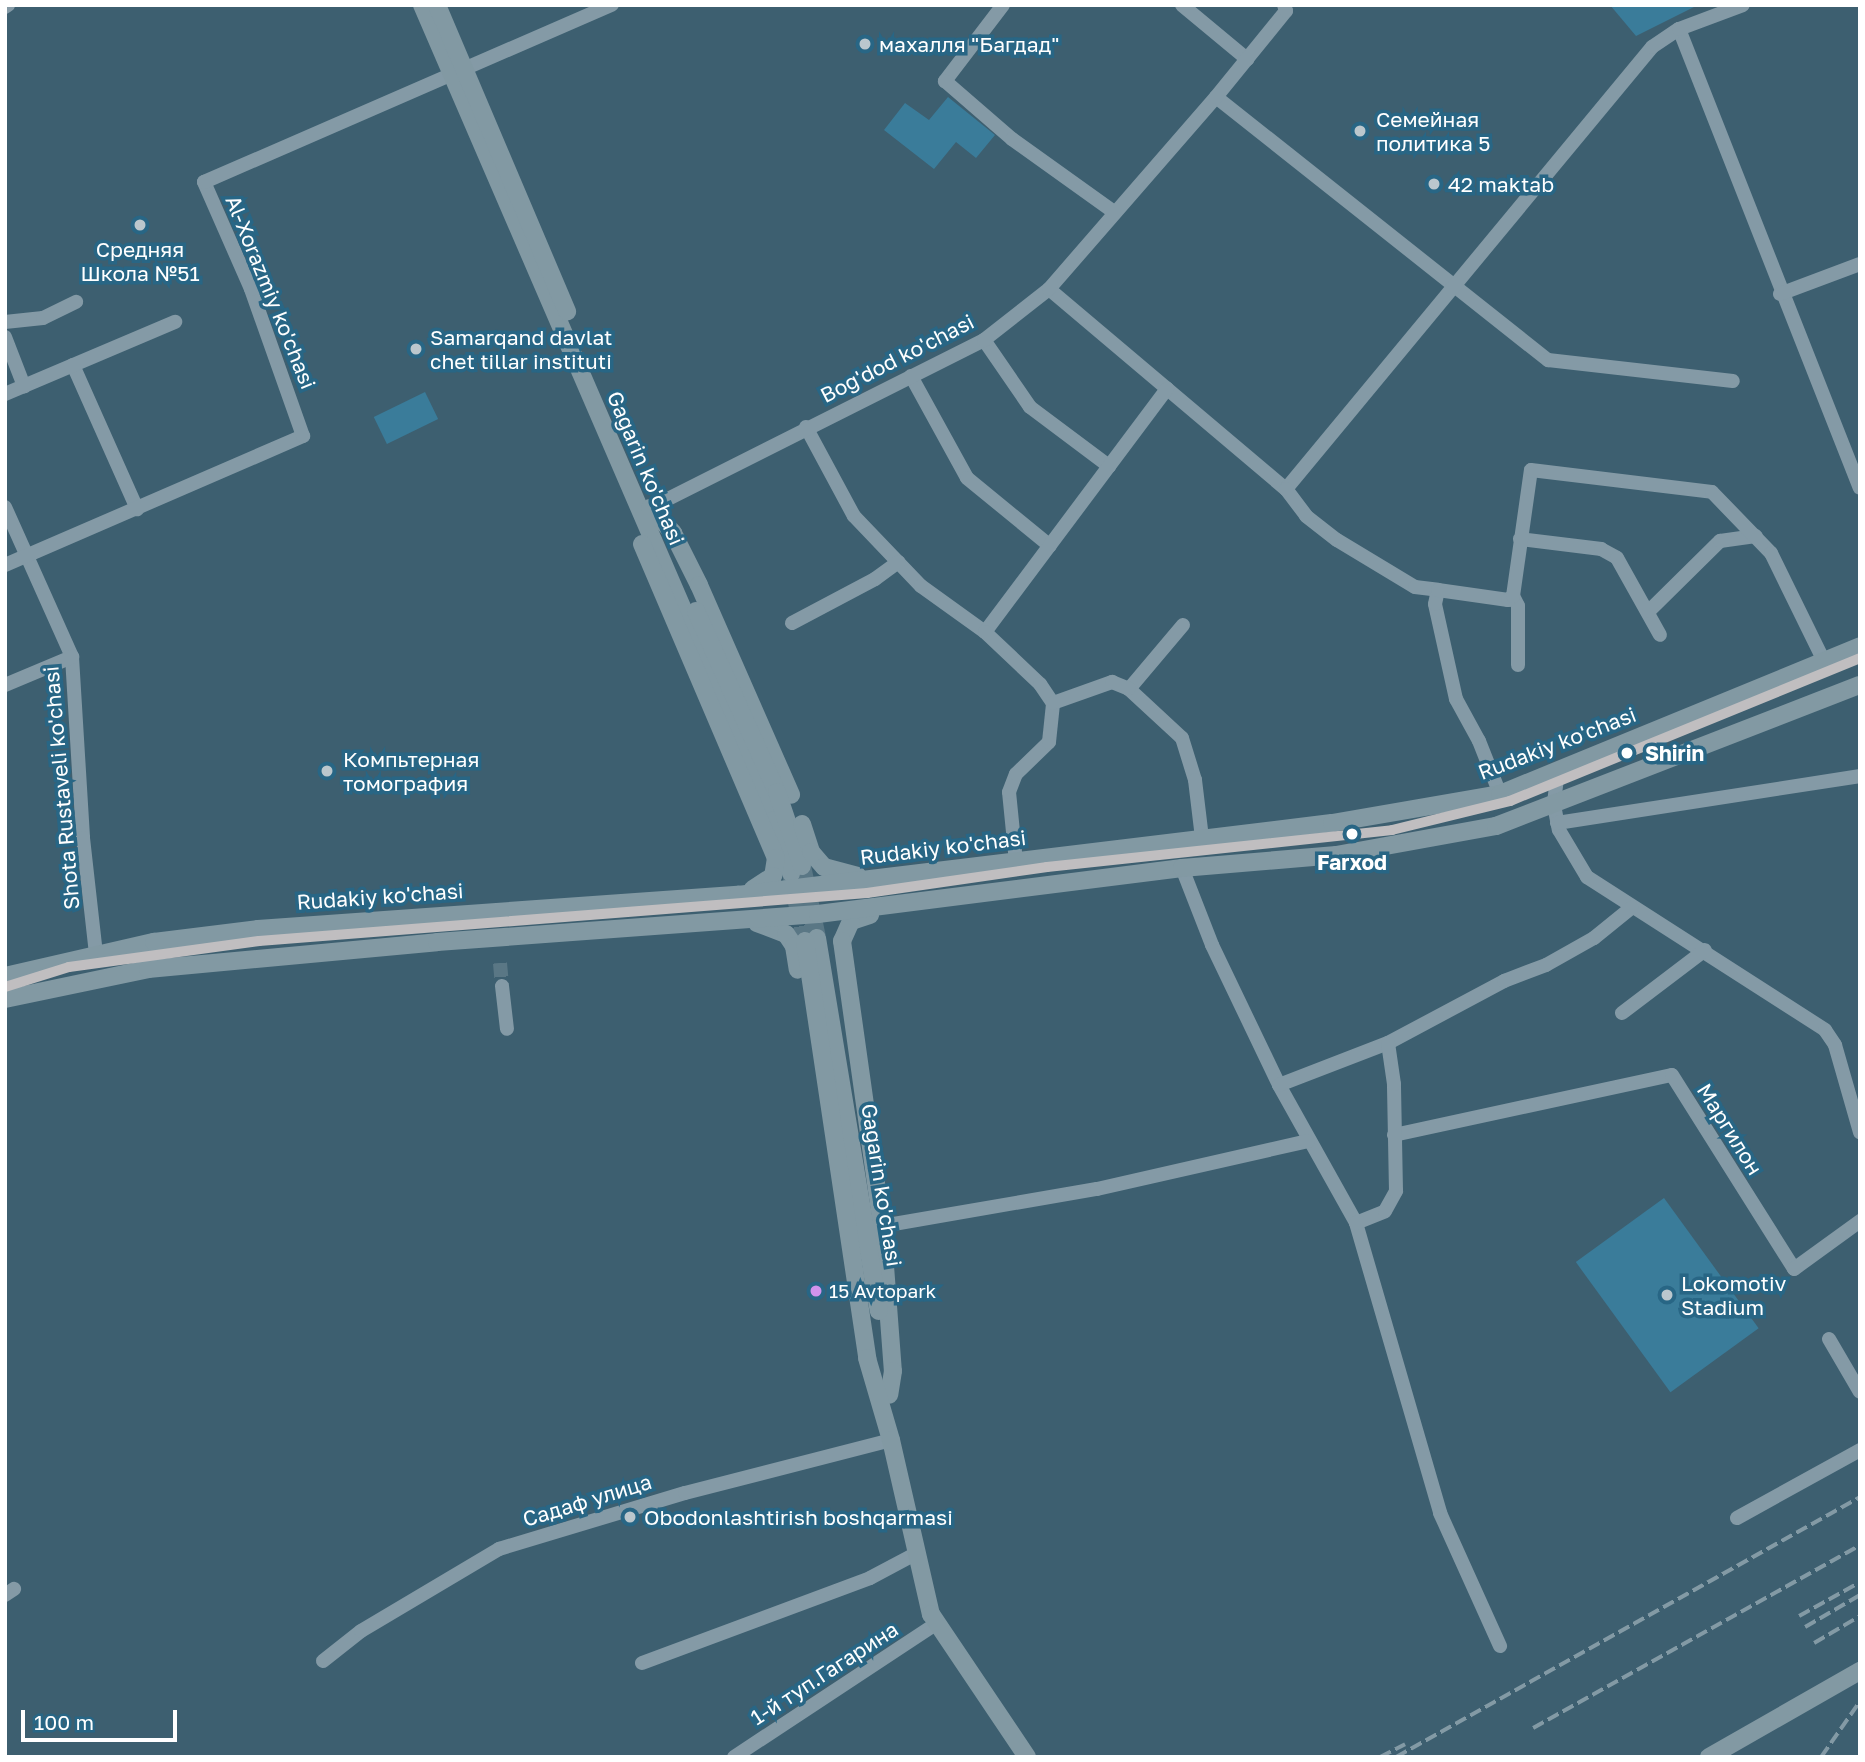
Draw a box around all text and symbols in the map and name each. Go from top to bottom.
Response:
place label: махалля "Багдад" [879,31,1059,57]
marker: махалля "Багдад" [857,36,873,52]
place label: Семейная политика 5 [1376,106,1490,156]
marker: Семейная политика 5 [1350,121,1370,141]
place label: 42 maktab [1448,171,1554,197]
marker: 42 maktab [1426,176,1442,192]
street label: Al-Xorazmiy ko'chasi [221,192,321,392]
marker: Средняя Школа №51 [132,217,148,233]
place label: Средняя Школа №51 [80,236,200,286]
street label: Bog'dod ko'chasi [816,308,978,408]
place label: Samarqand davlat chet tillar instituti [430,324,612,374]
marker: Samarqand davlat chet tillar instituti [408,341,424,357]
street label: Gagarin ko'chasi [602,387,690,549]
street label: Shota Rustaveli ko'chasi [38,665,84,911]
street label: Rudakiy ko'chasi [1474,701,1640,785]
place label: Shirin [1645,740,1704,766]
marker: Shirin [1615,741,1639,765]
place label: Компьтерная томография [343,746,479,796]
marker: Компьтерная томография [317,761,337,781]
marker: Farxod [1340,822,1364,846]
street label: Rudakiy ko'chasi [859,824,1027,870]
place label: Farxod [1317,849,1387,875]
street label: Rudakiy ko'chasi [296,878,464,914]
street label: Маргилон [1692,1079,1768,1179]
street label: Gagarin ko'chasi [857,1102,907,1268]
place label: Lokomotiv Stadium [1681,1270,1786,1320]
place label: 15 Avtopark [829,1280,936,1302]
marker: 15 Avtopark [809,1284,823,1298]
marker: Lokomotiv Stadium [1659,1287,1675,1303]
street label: Садаф улица [520,1468,654,1532]
place label: Obodonlashtirish boshqarmasi [644,1504,953,1530]
marker: Obodonlashtirish boshqarmasi [622,1509,638,1525]
street label: 1-й туп.Гагарина [746,1616,902,1730]
scale bar [24,1696,180,1740]
text: 100 m [34,1709,94,1735]

